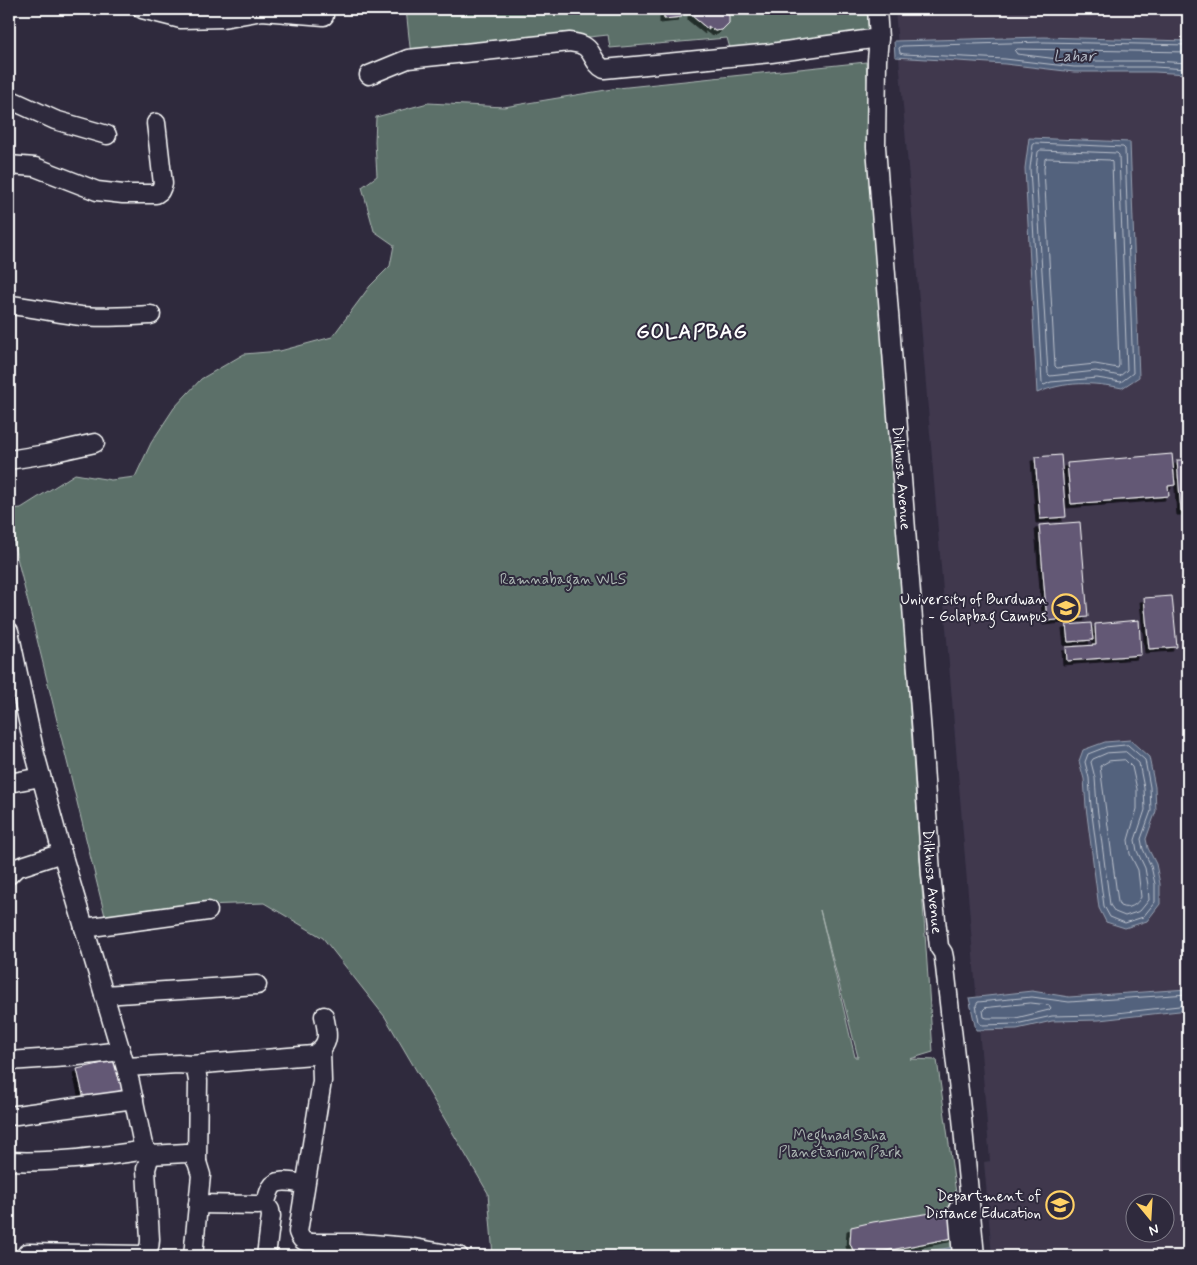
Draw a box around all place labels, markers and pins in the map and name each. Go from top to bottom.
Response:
place label: University of Burdwan - Golapbag Campus [901,590,1047,628]
school or university icon: University of Burdwan - Golapbag Campus [1051,593,1081,623]
place label: Department of Distance Education [925,1187,1041,1224]
school or university icon: Department of Distance Education [1045,1190,1075,1220]

